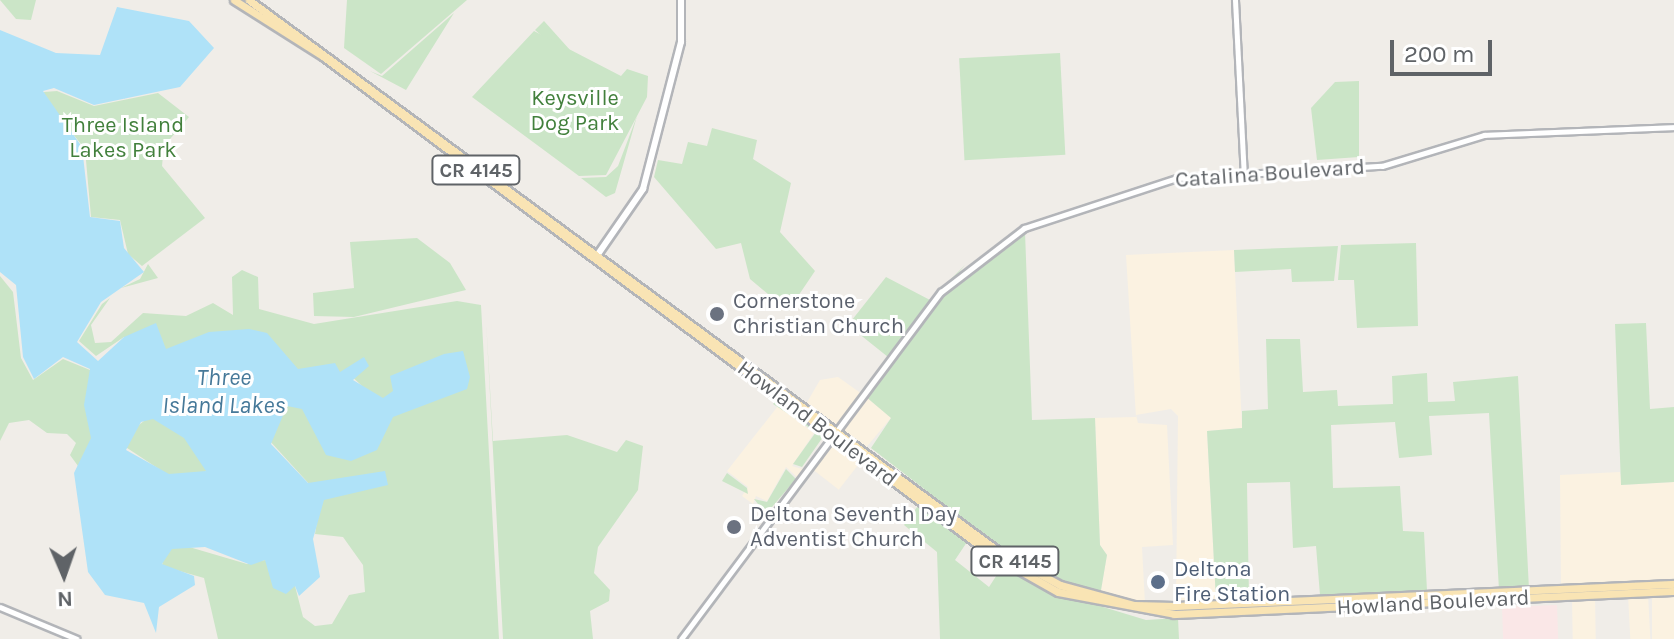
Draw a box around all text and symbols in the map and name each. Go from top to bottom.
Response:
scale bar [1394,24,1496,74]
text: 200 m [1404,40,1475,68]
park label: Keysville Dog Park [531,85,619,136]
park label: Three Island Lakes Park [62,112,184,164]
road number: CR 4145 [430,154,522,186]
street label: Catalina Boulevard [1174,154,1366,194]
place label: Cornerstone Christian Church [733,288,904,340]
marker: Cornerstone Christian Church [708,305,726,323]
street label: Howland Boulevard [732,355,902,493]
water label: Three Island Lakes [162,364,286,420]
place label: Deltona Seventh Day Adventist Church [750,501,957,552]
marker: Deltona Seventh Day Adventist Church [725,518,743,536]
north arrow [24,535,104,615]
road number: CR 4145 [969,545,1061,577]
place label: Deltona Fire Station [1174,556,1290,608]
marker: Deltona Fire Station [1149,573,1167,591]
street label: Howland Boulevard [1336,585,1530,621]
text: N [56,586,73,612]

